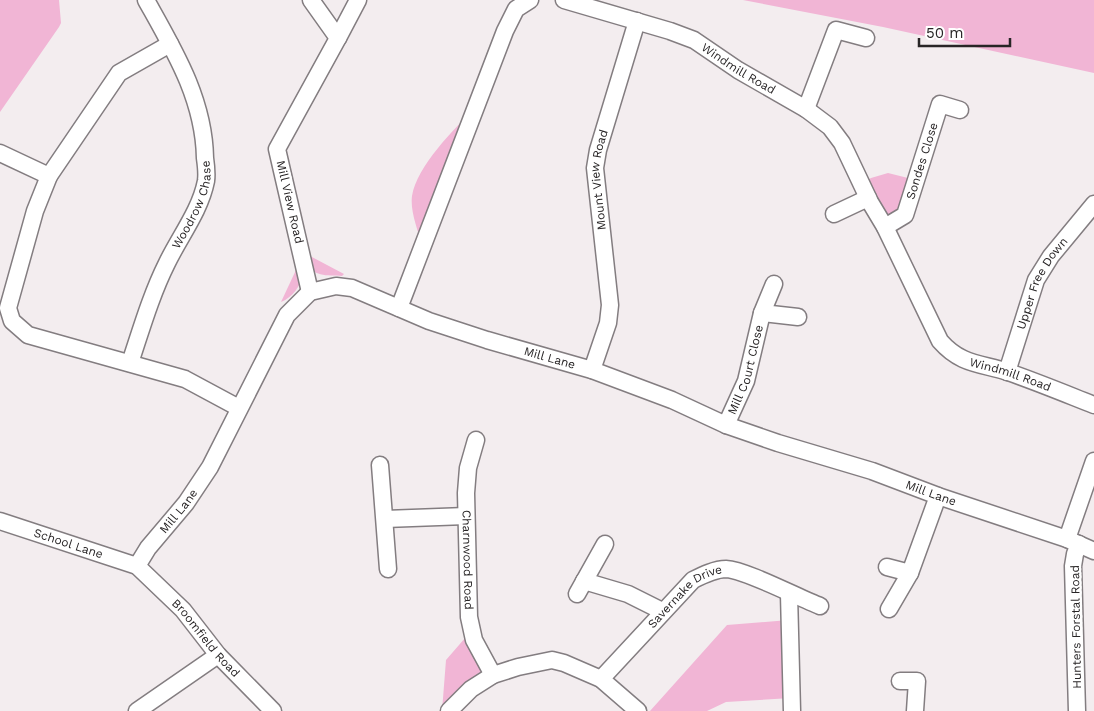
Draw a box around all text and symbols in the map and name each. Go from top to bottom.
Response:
scale bar [919,15,1010,47]
text: 50 m [926,24,963,42]
street label: Windmill Road [699,40,778,97]
street label: Sondes Close [903,121,941,201]
street label: Mount View Road [587,128,611,231]
street label: Mill View Road [274,159,306,245]
street label: Woodrow Chase [169,160,214,251]
street label: Upper Free Down [1014,234,1071,331]
street label: Mill Court Close [725,323,766,417]
street label: Mill Lane [522,344,577,372]
street label: Windmill Road [968,355,1053,394]
street label: Mill Lane [904,477,958,509]
street label: Mill Lane [157,486,200,536]
street label: Charnwood Road [459,510,476,610]
street label: School Lane [32,526,105,561]
street label: Savernake Drive [645,562,723,631]
street label: Hunters Forstal Road [1068,565,1084,689]
street label: Broomfield Road [169,596,243,680]

